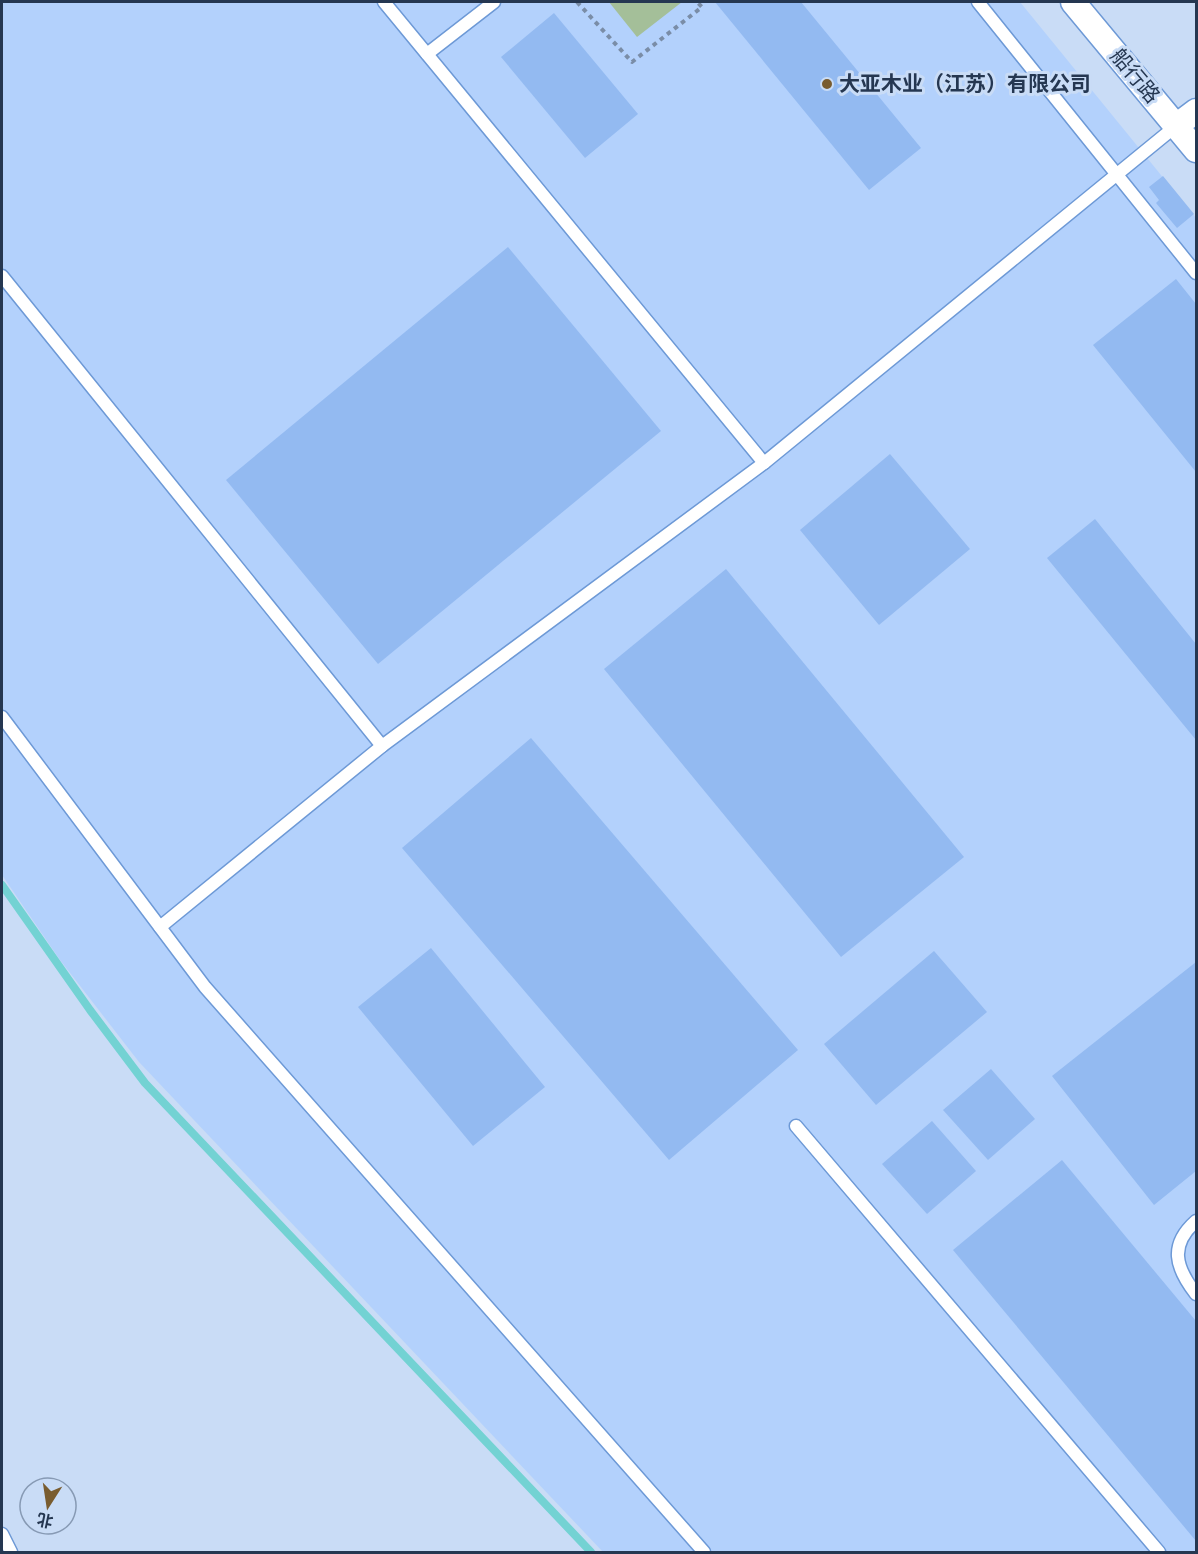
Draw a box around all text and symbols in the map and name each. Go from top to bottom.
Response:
street label: 船行路 [1106,44,1165,108]
place label: 大亚木业（江苏）有限公司 [839,71,1091,96]
marker: 大亚木业（江苏）有限公司 [820,77,834,91]
north arrow [18,1476,78,1536]
text: 北 [35,1509,55,1531]

